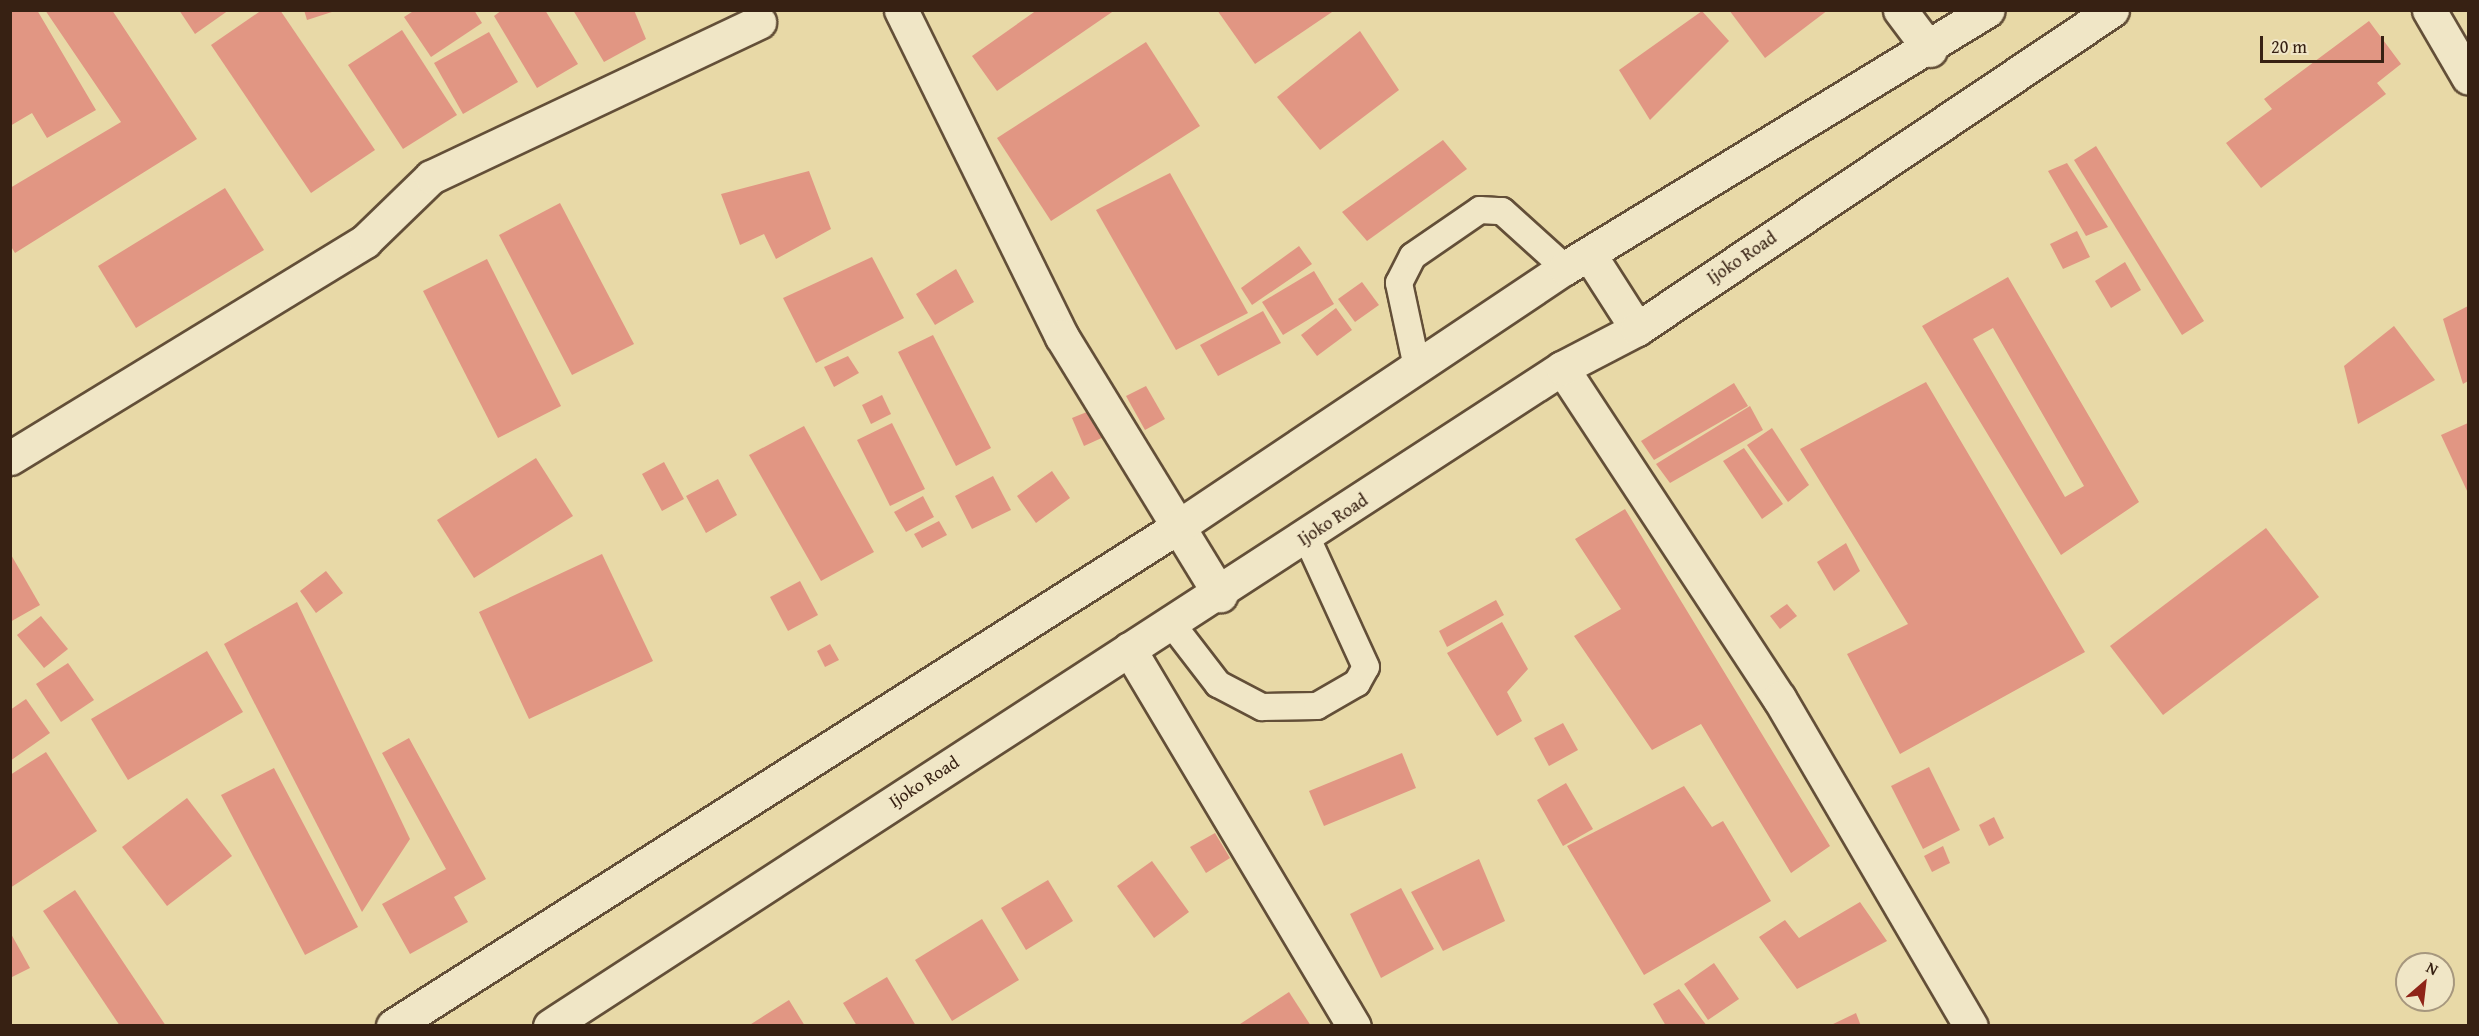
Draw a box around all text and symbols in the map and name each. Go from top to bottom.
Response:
scale bar [2263,24,2388,62]
text: 20 m [2271,33,2307,60]
street label: Ijoko Road [1703,227,1781,289]
street label: Ijoko Road [1294,489,1372,551]
street label: Ijoko Road [885,751,963,813]
north arrow [2395,952,2455,1012]
text: N [2422,955,2443,981]

